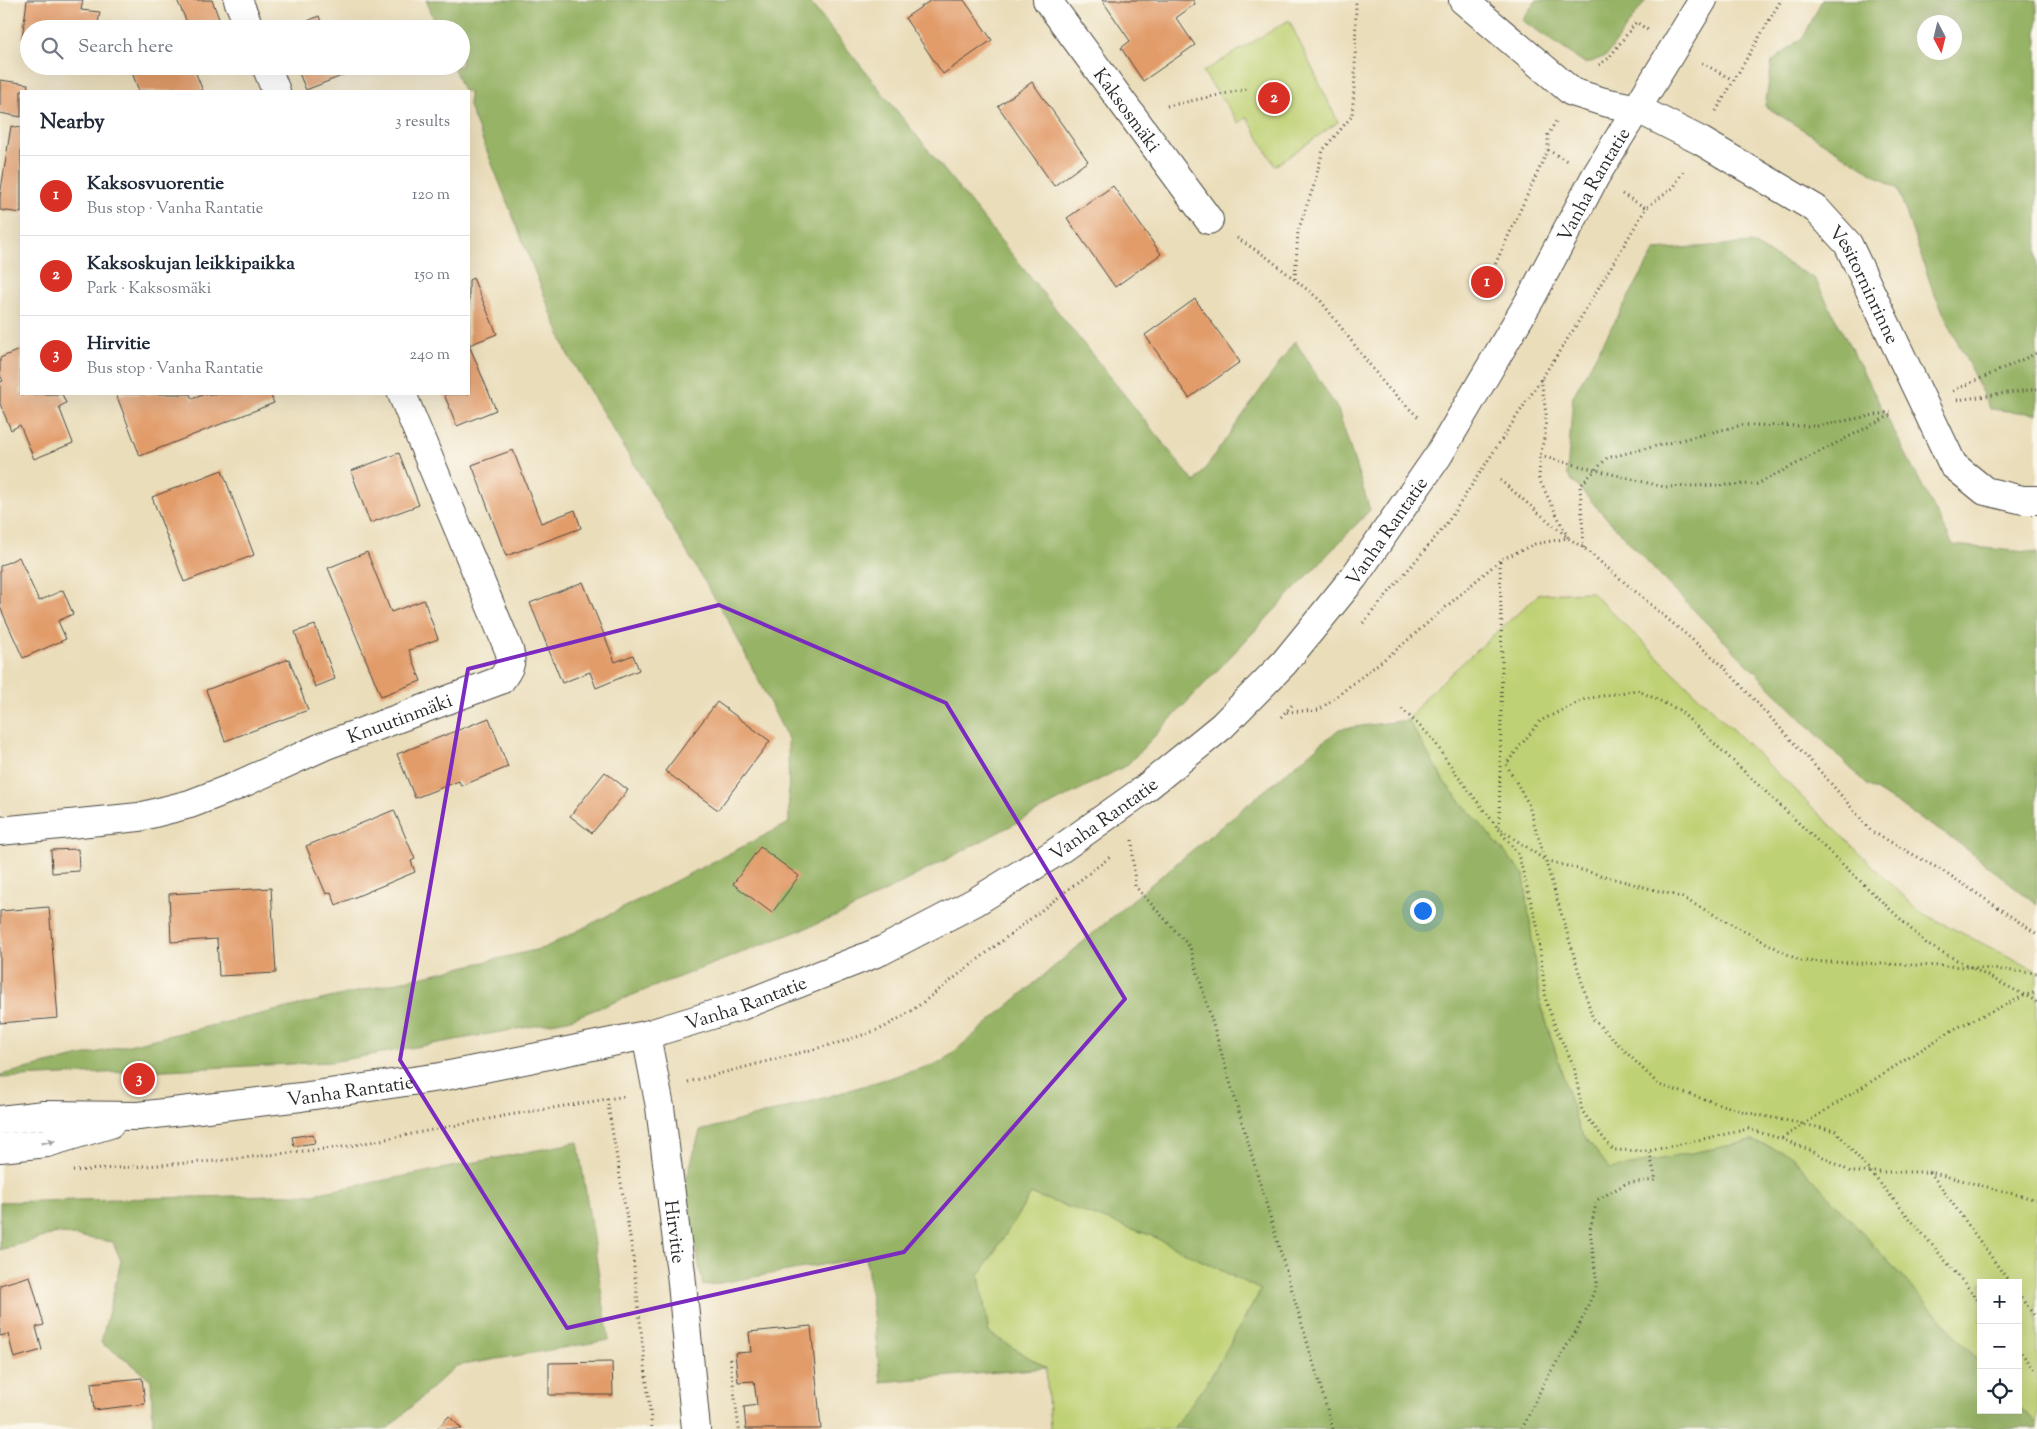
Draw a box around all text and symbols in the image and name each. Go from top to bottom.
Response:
north arrow [1917,15,1962,60]
search box [20,20,470,75]
icon: search [38,34,66,62]
text: Search here [78,34,173,61]
street label: Kaksosmäki [1086,63,1166,159]
pin: 2 [1258,79,1290,117]
text: Nearby [40,108,105,138]
text: 3 results [395,111,450,134]
street label: Vanha Rantatie [1552,123,1638,247]
text: Kaksosvuorentie [87,171,224,198]
text: 1 [53,184,59,207]
text: 120 m [412,184,450,207]
text: Bus stop · Vanha Rantatie [87,198,263,221]
street label: Vesitorninrinne [1821,220,1905,349]
text: Kaksoskujan leikkipaikka [87,251,295,278]
pin: 1 [1471,263,1503,301]
text: 2 [52,264,60,287]
text: 150 m [414,264,450,287]
text: Park · Kaksosmäki [87,278,211,301]
text: Hirvitie [87,331,150,358]
text: 3 [53,344,59,367]
text: 240 m [409,344,450,367]
text: Bus stop · Vanha Rantatie [87,358,263,381]
street label: Vanha Rantatie [1341,472,1436,593]
street label: Knuutinmäki [344,688,457,752]
street label: Vanha Rantatie [1045,772,1165,869]
your location [1410,898,1436,924]
street label: Vanha Rantatie [682,970,812,1038]
pin: 3 [123,1060,155,1098]
street label: Vanha Rantatie [286,1070,416,1115]
one-way arrow [41,1138,56,1146]
street label: Hirvitie [656,1199,691,1265]
map controls [1977,1279,2022,1414]
button: + [1977,1279,2022,1324]
button: − [1977,1324,2022,1369]
button: locate [1977,1369,2022,1414]

